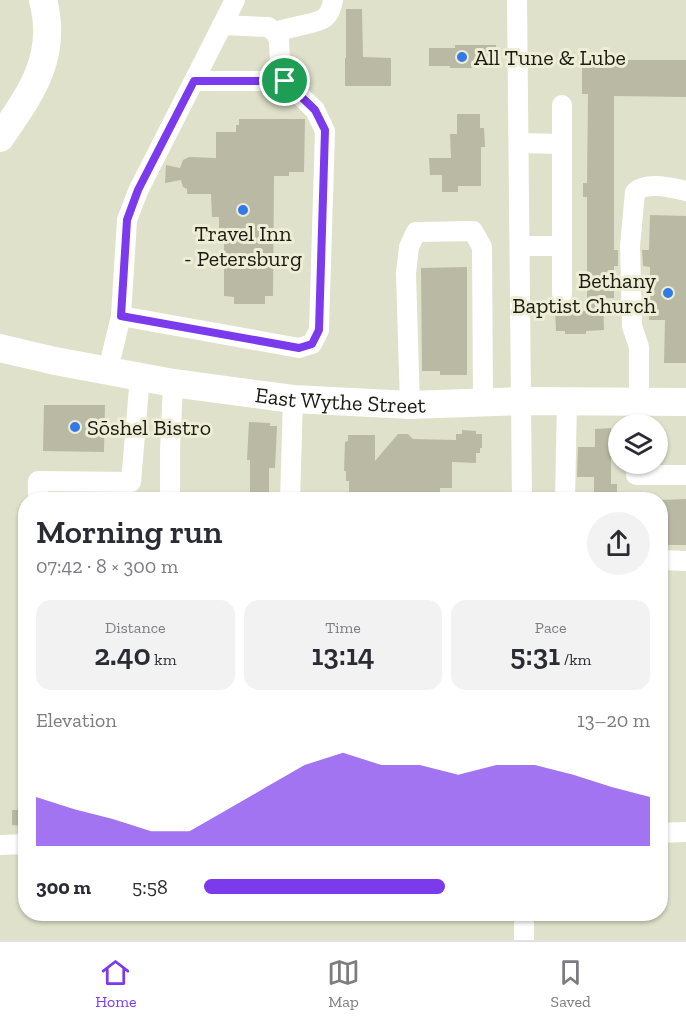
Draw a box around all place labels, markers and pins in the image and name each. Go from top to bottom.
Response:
place label: All Tune & Lube [474,44,626,71]
marker: All Tune & Lube [455,50,469,64]
pin [259,55,310,106]
marker: Travel Inn - Petersburg [236,203,250,217]
place label: Travel Inn - Petersburg [184,220,302,272]
place label: Bethany Baptist Church [512,267,657,319]
marker: Bethany Baptist Church [661,286,675,300]
place label: Sōshel Bistro [87,414,211,441]
marker: Sōshel Bistro [68,420,82,434]

